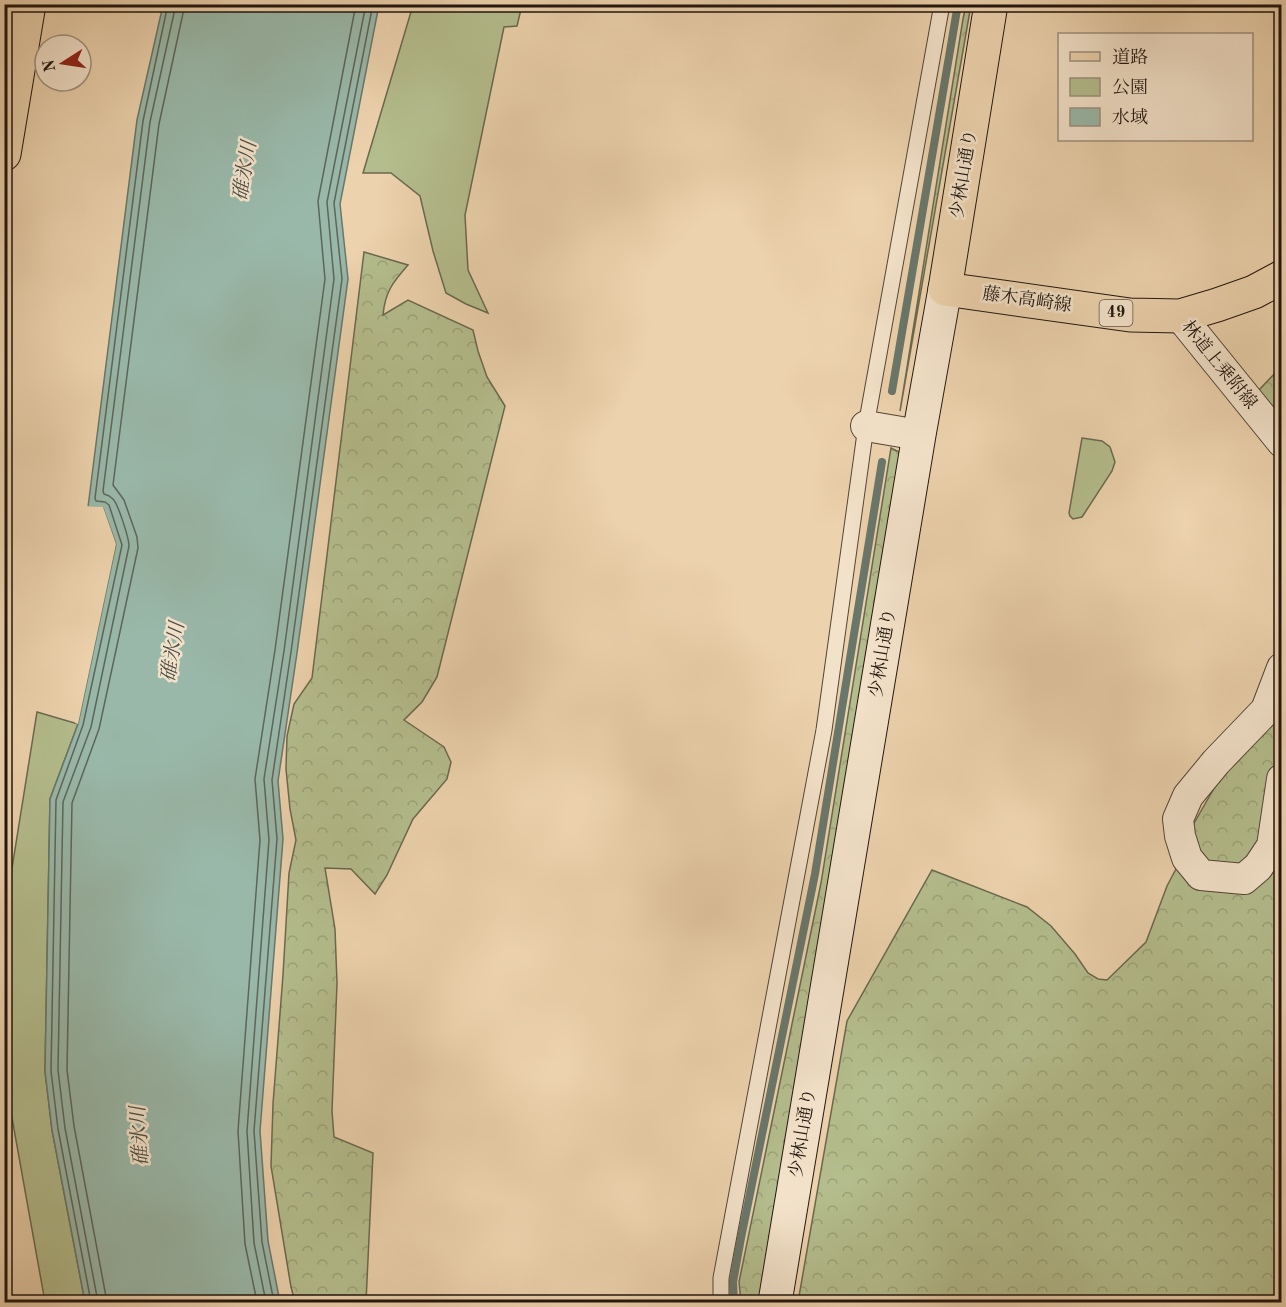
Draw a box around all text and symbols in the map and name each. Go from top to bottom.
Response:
north arrow [33,33,93,93]
legend [1058,33,1253,141]
text: 道路 [1112,47,1148,67]
text: N [41,57,59,73]
text: 公園 [1112,78,1148,97]
text: 水域 [1112,107,1148,127]
street label: 少林山通り [946,128,980,220]
water label: 碓氷川 [229,138,261,202]
street label: 藤木高崎線 [981,283,1073,315]
road number: 49 [1100,300,1132,326]
street label: 林道上乗附線 [1178,316,1262,413]
street label: 少林山通り [865,607,899,699]
water label: 碓氷川 [157,619,189,683]
street label: 少林山通り [785,1087,819,1179]
water label: 碓氷川 [127,1103,153,1167]

